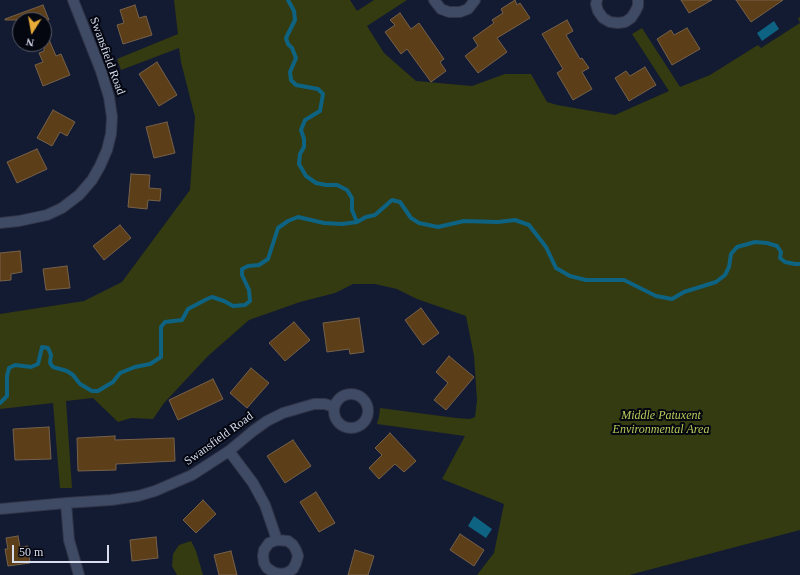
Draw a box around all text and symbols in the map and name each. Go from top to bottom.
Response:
north arrow [12,12,52,52]
street label: Swansfield Road [86,15,128,97]
text: N [25,36,35,49]
street label: Swansfield Road [182,409,256,469]
park label: Middle Patuxent Environmental Area [613,409,709,437]
scale bar [14,537,111,563]
text: 50 m [19,545,43,559]

